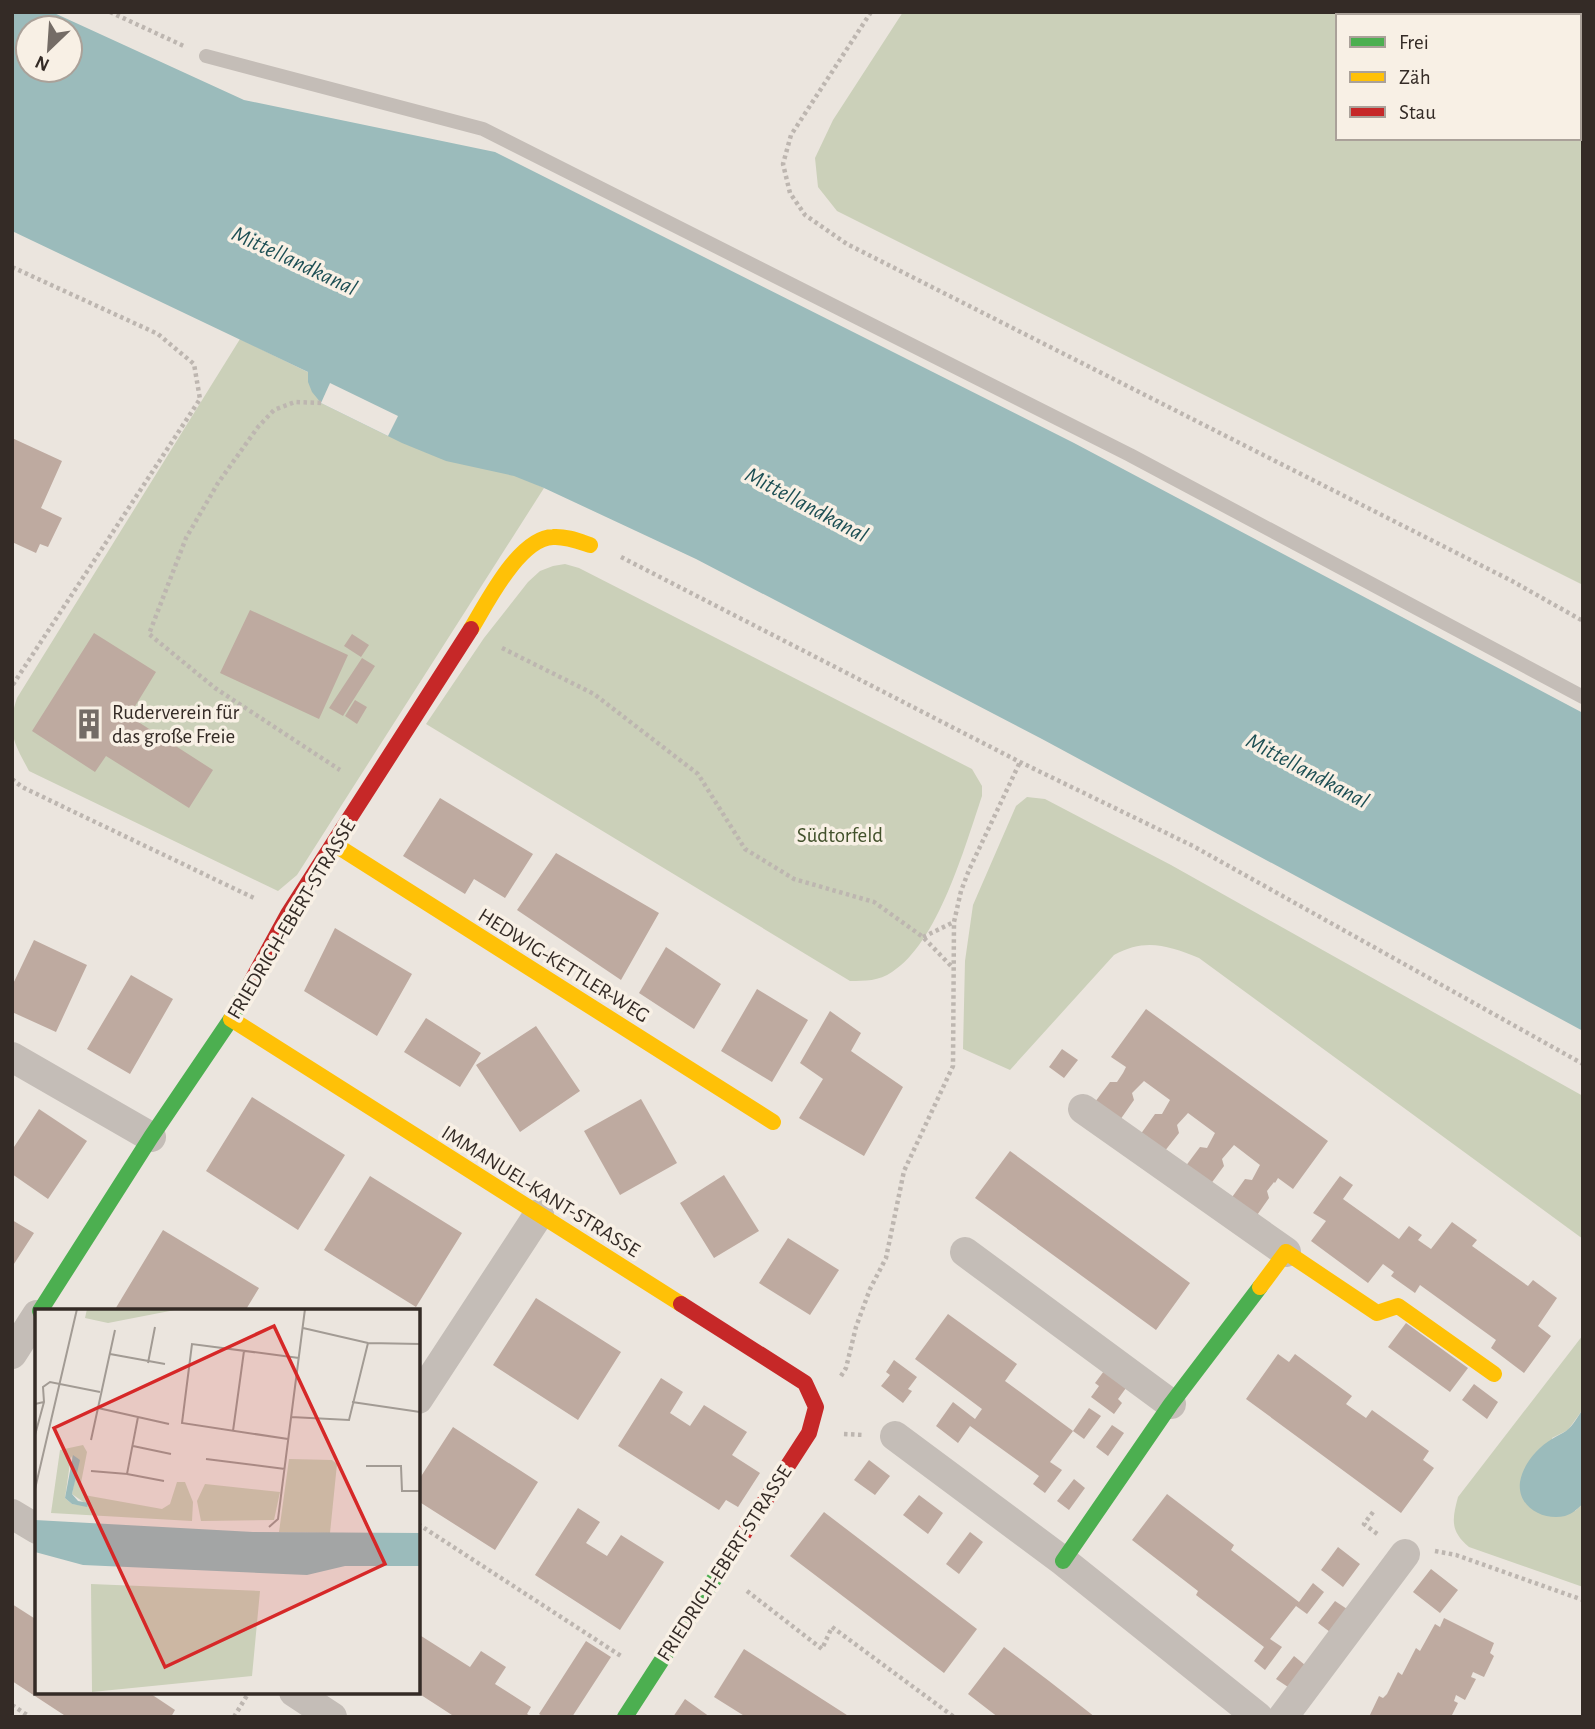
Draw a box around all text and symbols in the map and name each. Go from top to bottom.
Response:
north arrow [14,14,84,84]
legend [1336,14,1581,140]
text: Frei [1399,32,1429,53]
text: N [32,52,52,74]
text: Zäh [1399,67,1431,88]
text: Stau [1399,102,1436,123]
water label: Mittellandkanal [228,222,361,301]
water label: Mittellandkanal [741,463,872,547]
place label: Ruderverein für das große Freie [112,702,239,747]
building icon: Ruderverein für das große Freie [72,707,106,741]
water label: Mittellandkanal [1242,729,1373,813]
street label: FRIEDRICH-EBERT-STRASSE [224,816,359,1023]
park label: Südtorfeld [797,825,883,846]
street label: HEDWIG-KETTLER-WEG [475,904,653,1027]
street label: IMMANUEL-KANT-STRASSE [438,1122,644,1261]
inset map [35,1309,420,1694]
street label: FRIEDRICH-EBERT-STRASSE [653,1462,796,1665]

